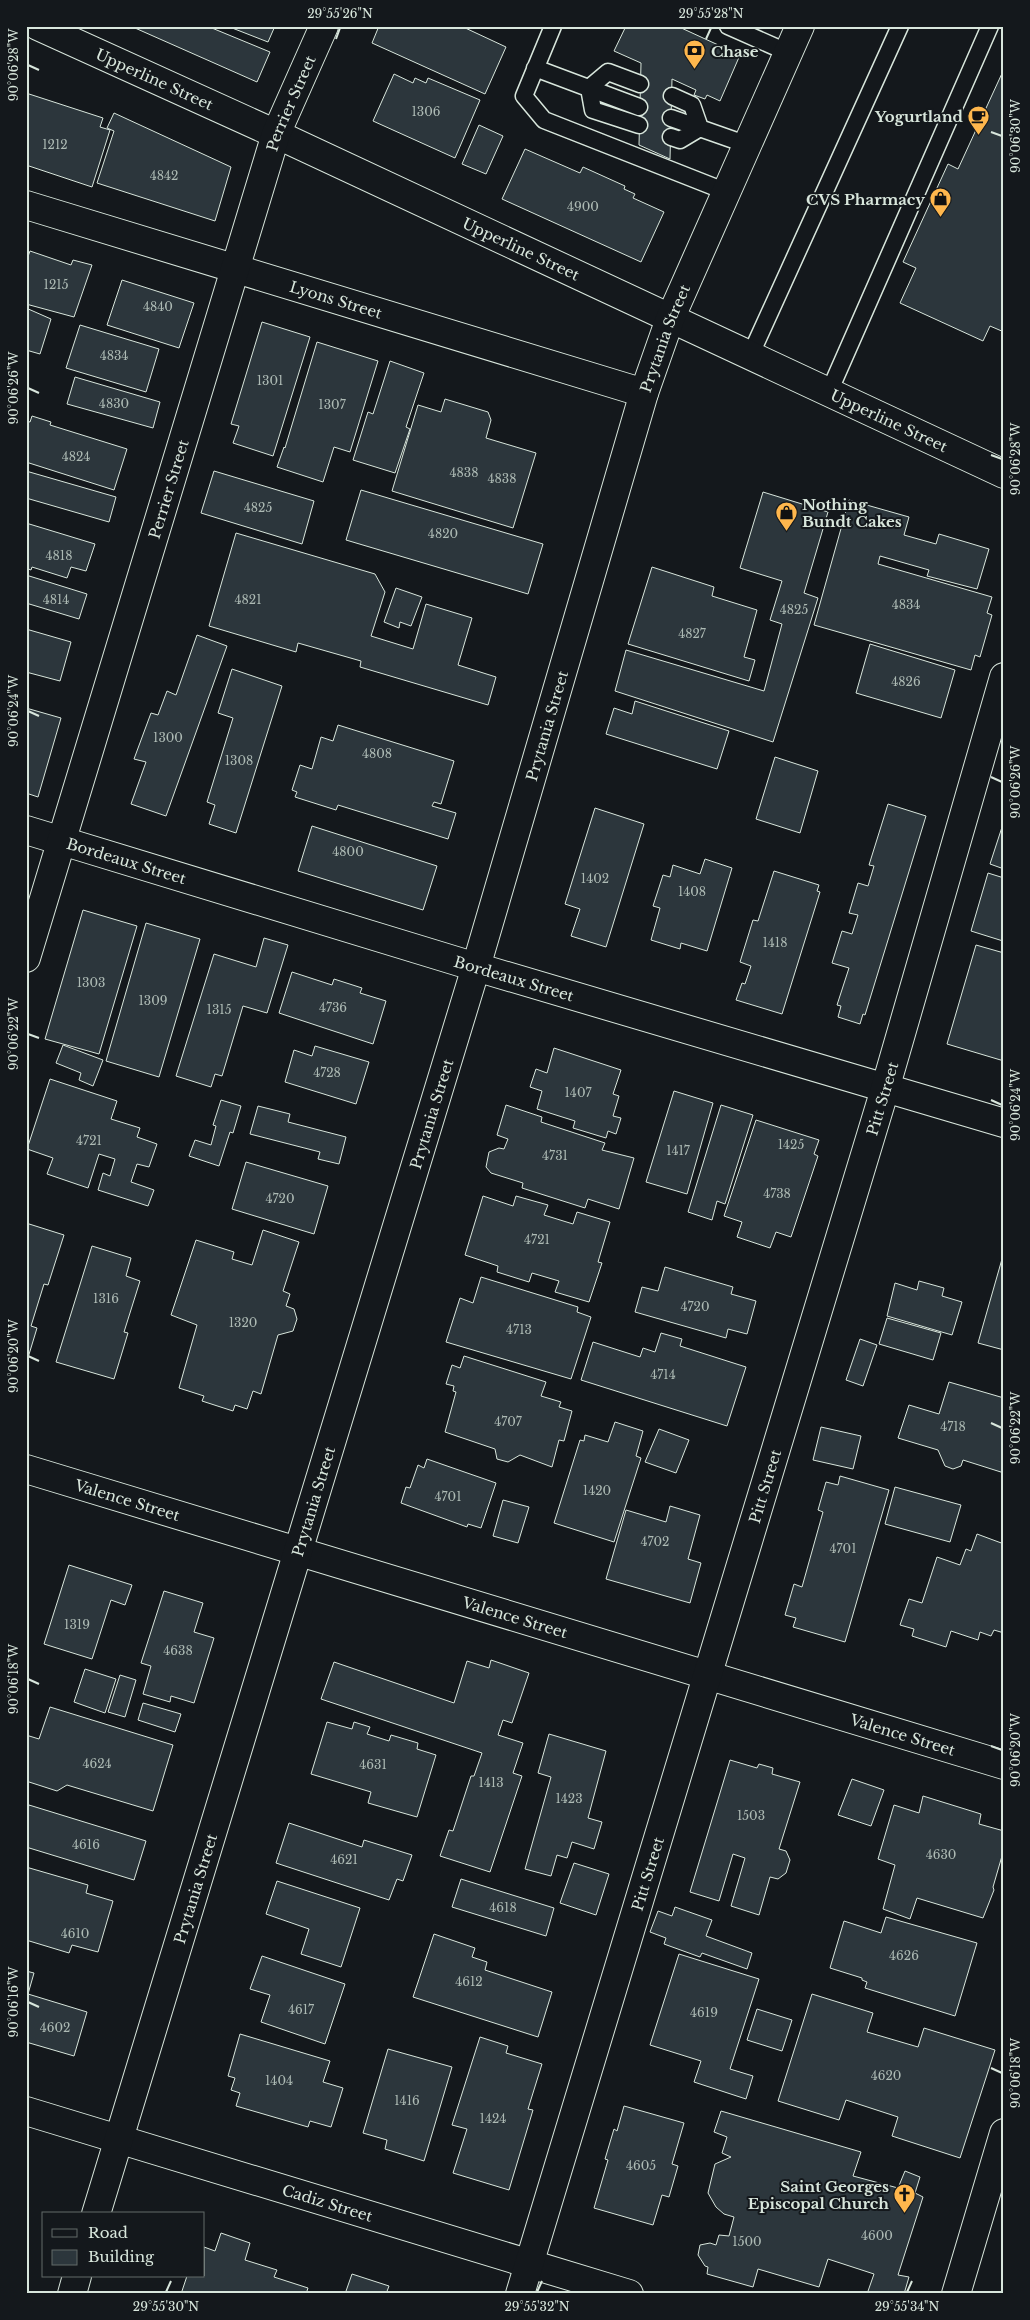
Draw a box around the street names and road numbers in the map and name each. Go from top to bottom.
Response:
street label: Upperline Street [93,44,217,114]
street label: Perrier Street [262,52,319,153]
street label: Upperline Street [460,213,583,284]
street label: Lyons Street [288,276,385,322]
street label: Prytania Street [635,281,694,395]
street label: Upperline Street [827,385,951,456]
street label: Perrier Street [144,437,192,541]
street label: Prytania Street [521,668,572,783]
street label: Bordeaux Street [64,833,189,888]
street label: Bordeaux Street [452,951,576,1005]
street label: Prytania Street [405,1056,457,1171]
street label: Pitt Street [862,1059,902,1138]
street label: Prytania Street [287,1444,339,1559]
street label: Pitt Street [745,1447,785,1525]
street label: Valence Street [72,1475,183,1525]
street label: Valence Street [459,1592,570,1642]
street label: Valence Street [847,1709,958,1759]
street label: Prytania Street [169,1831,221,1946]
street label: Pitt Street [627,1834,668,1913]
street label: Cadiz Street [280,2180,375,2225]

